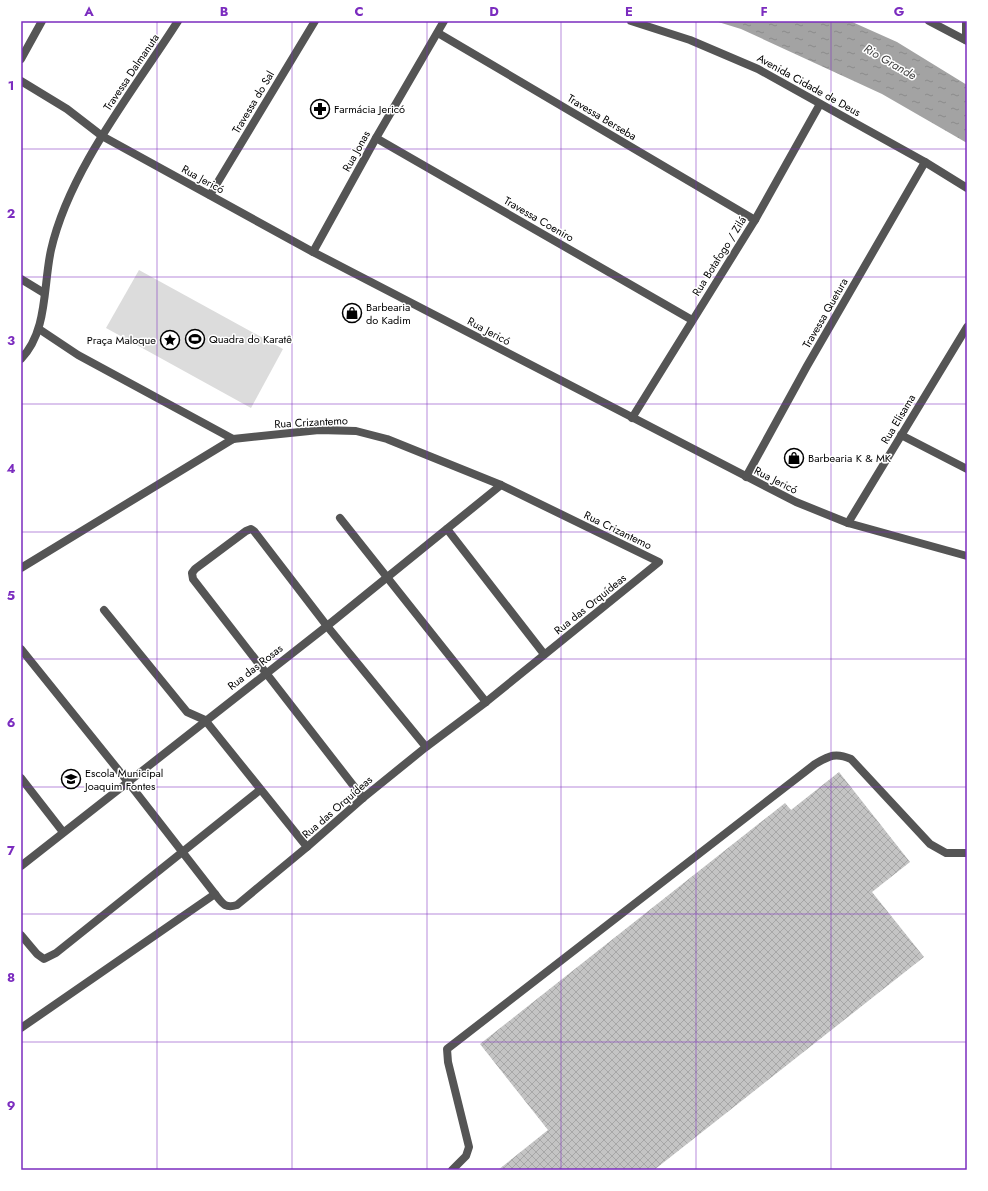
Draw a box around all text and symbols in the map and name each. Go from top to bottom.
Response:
text: A [83,2,94,21]
text: B [220,2,229,21]
text: C [354,2,364,21]
text: D [489,2,499,21]
text: E [625,2,633,21]
text: F [760,2,768,21]
text: G [894,2,905,21]
street label: Travessa Dalmanuta [99,30,163,114]
water label: Rio Grande [860,40,920,84]
street label: Avenida Cidade de Deus [754,50,864,120]
street label: Travessa do Sal [228,68,278,136]
text: 1 [8,76,14,95]
street label: Travessa Berseba [564,90,640,144]
pharmacy icon: Farmácia Jericó [309,98,331,120]
place label: Farmácia Jericó [334,101,405,117]
street label: Rua Jonas [338,127,374,174]
street label: Rua Jericó [179,161,227,197]
street label: Travessa Coeniro [501,192,577,246]
text: 2 [7,204,15,223]
street label: Rua Botafogo / Zilá [688,213,750,299]
street label: Travessa Quetura [798,275,852,351]
place label: Barbearia do Kadim [366,299,411,328]
shop icon: Barbearia do Kadim [341,302,363,324]
street label: Rua Jericó [465,313,513,349]
sports icon: Quadra do Karatê [184,328,206,350]
place icon: Praça Maloque [159,329,181,351]
text: 3 [7,331,15,350]
place label: Quadra do Karatê [209,331,292,347]
place label: Praça Maloque [87,332,156,348]
street label: Rua Elisama [877,391,919,447]
street label: Rua Crizantemo [274,412,348,432]
shop icon: Barbearia K & MK [783,447,805,469]
place label: Barbearia K & MK [808,450,892,466]
text: 4 [6,459,16,478]
street label: Rua Jericó [752,462,800,498]
street label: Rua Crizantemo [581,507,655,553]
street label: Rua das Orquídeas [551,570,630,638]
text: 5 [7,586,15,605]
street label: Rua das Rosas [224,640,286,694]
text: 6 [7,713,16,732]
place label: Escola Municipal Joaquim Fontes [83,765,163,794]
school or university icon: Escola Municipal Joaquim Fontes [60,768,82,790]
street label: Rua das Orquídeas [298,772,376,842]
text: 7 [7,841,15,860]
text: 8 [7,968,15,987]
text: 9 [7,1096,16,1115]

